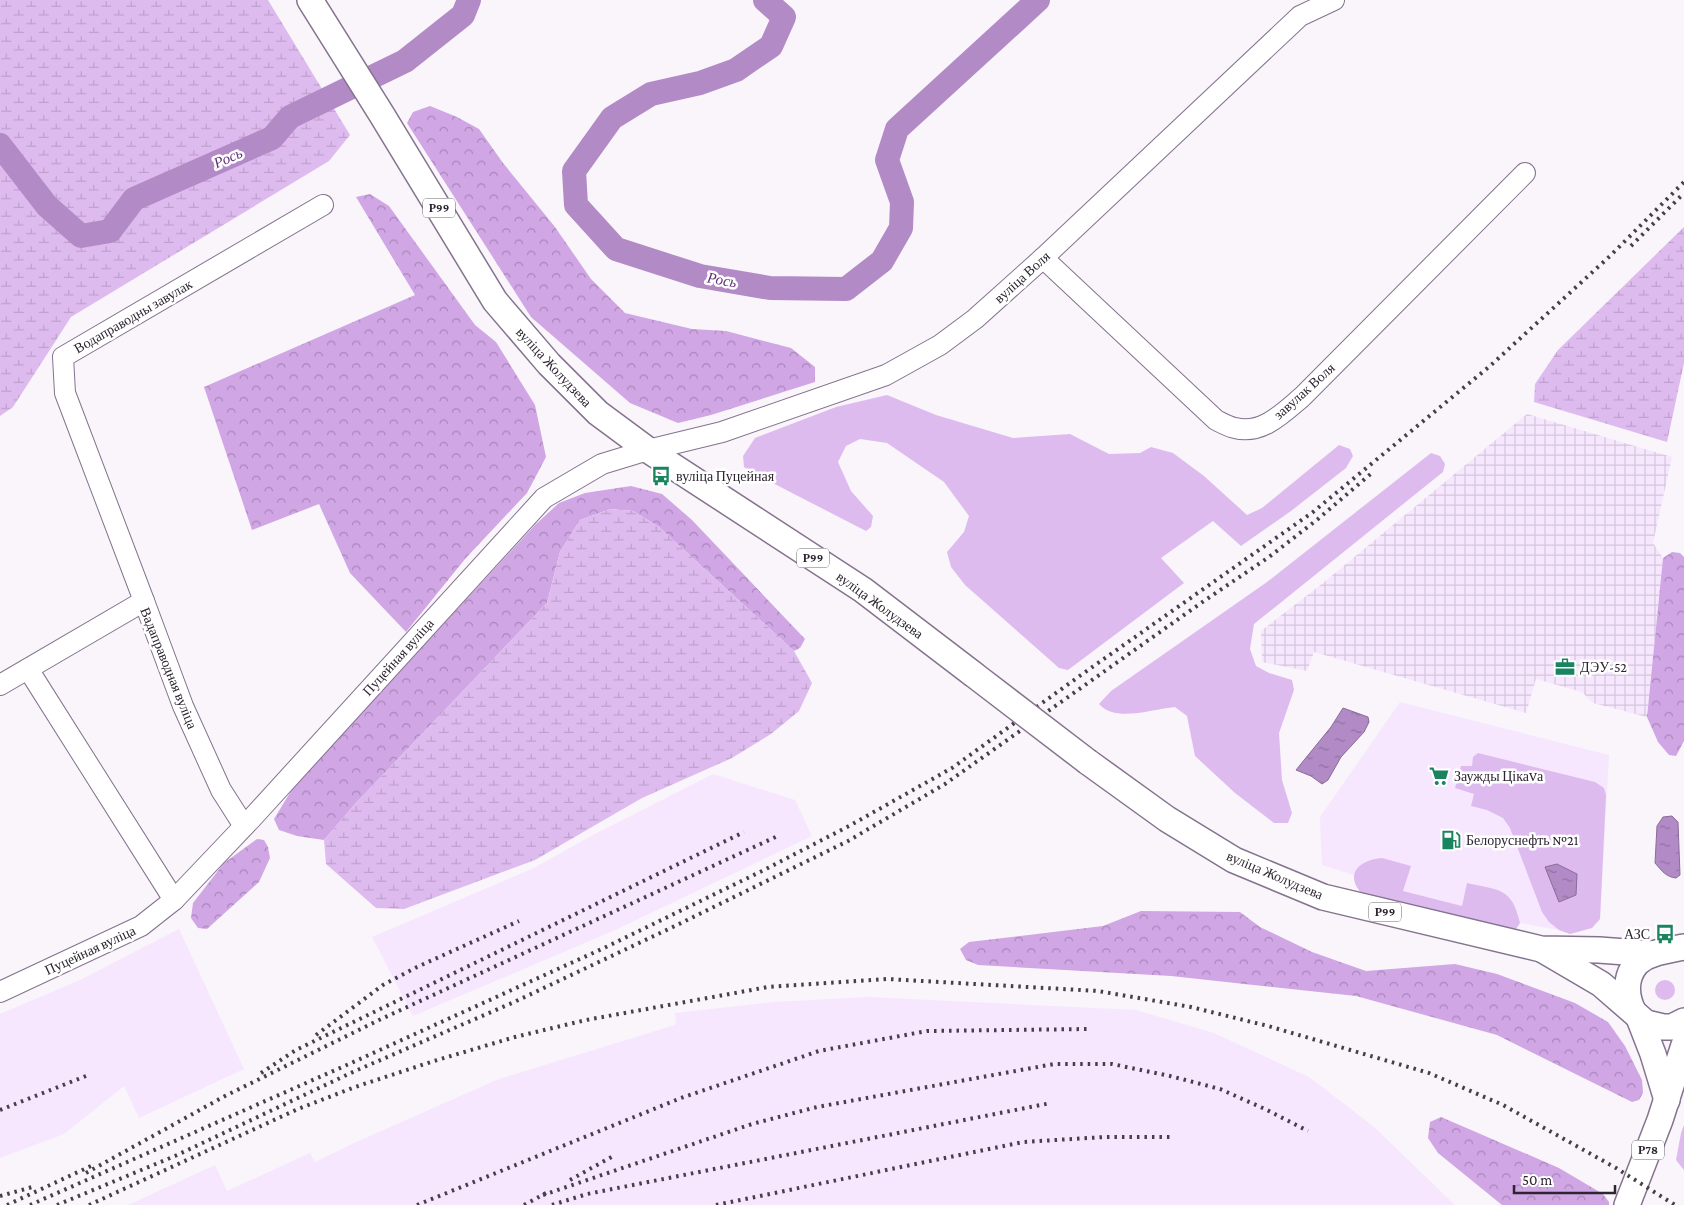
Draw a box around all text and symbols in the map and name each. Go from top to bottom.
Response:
water label: Рось [210,145,245,172]
road number: Р99 [423,198,455,218]
street label: вуліца Воля [991,247,1054,306]
water label: Рось [705,269,738,290]
street label: Водаправодны завулак [71,276,195,356]
street label: вуліца Жолудзева [513,324,596,411]
street label: завулак Воля [1270,359,1338,423]
bus stop icon: вуліца Пуцейная [650,465,672,487]
place label: вуліца Пуцейная [676,468,775,484]
road number: Р99 [797,548,829,568]
street label: вуліца Жолудзева [834,568,927,642]
street label: Вадаправодная вуліца [137,605,201,732]
street label: Пуцейная вуліца [359,615,437,699]
office icon: ДЭУ-52 [1554,656,1576,678]
place label: ДЭУ-52 [1580,659,1627,675]
supermarket icon: Заужды ЦікаVа [1428,765,1450,787]
place label: Заужды ЦікаVа [1454,768,1544,784]
fuel station icon: Белоруснефть №21 [1440,829,1462,851]
place label: Белоруснефть №21 [1466,832,1579,848]
street label: вуліца Жолудзева [1224,847,1326,903]
road number: Р99 [1369,902,1401,922]
street label: Пуцейная вуліца [42,922,139,978]
bus stop icon: АЗС [1654,923,1676,945]
place label: АЗС [1624,926,1650,942]
road number: Р78 [1632,1140,1664,1160]
scale bar [1514,1162,1615,1194]
text: 50 m [1522,1172,1552,1188]

